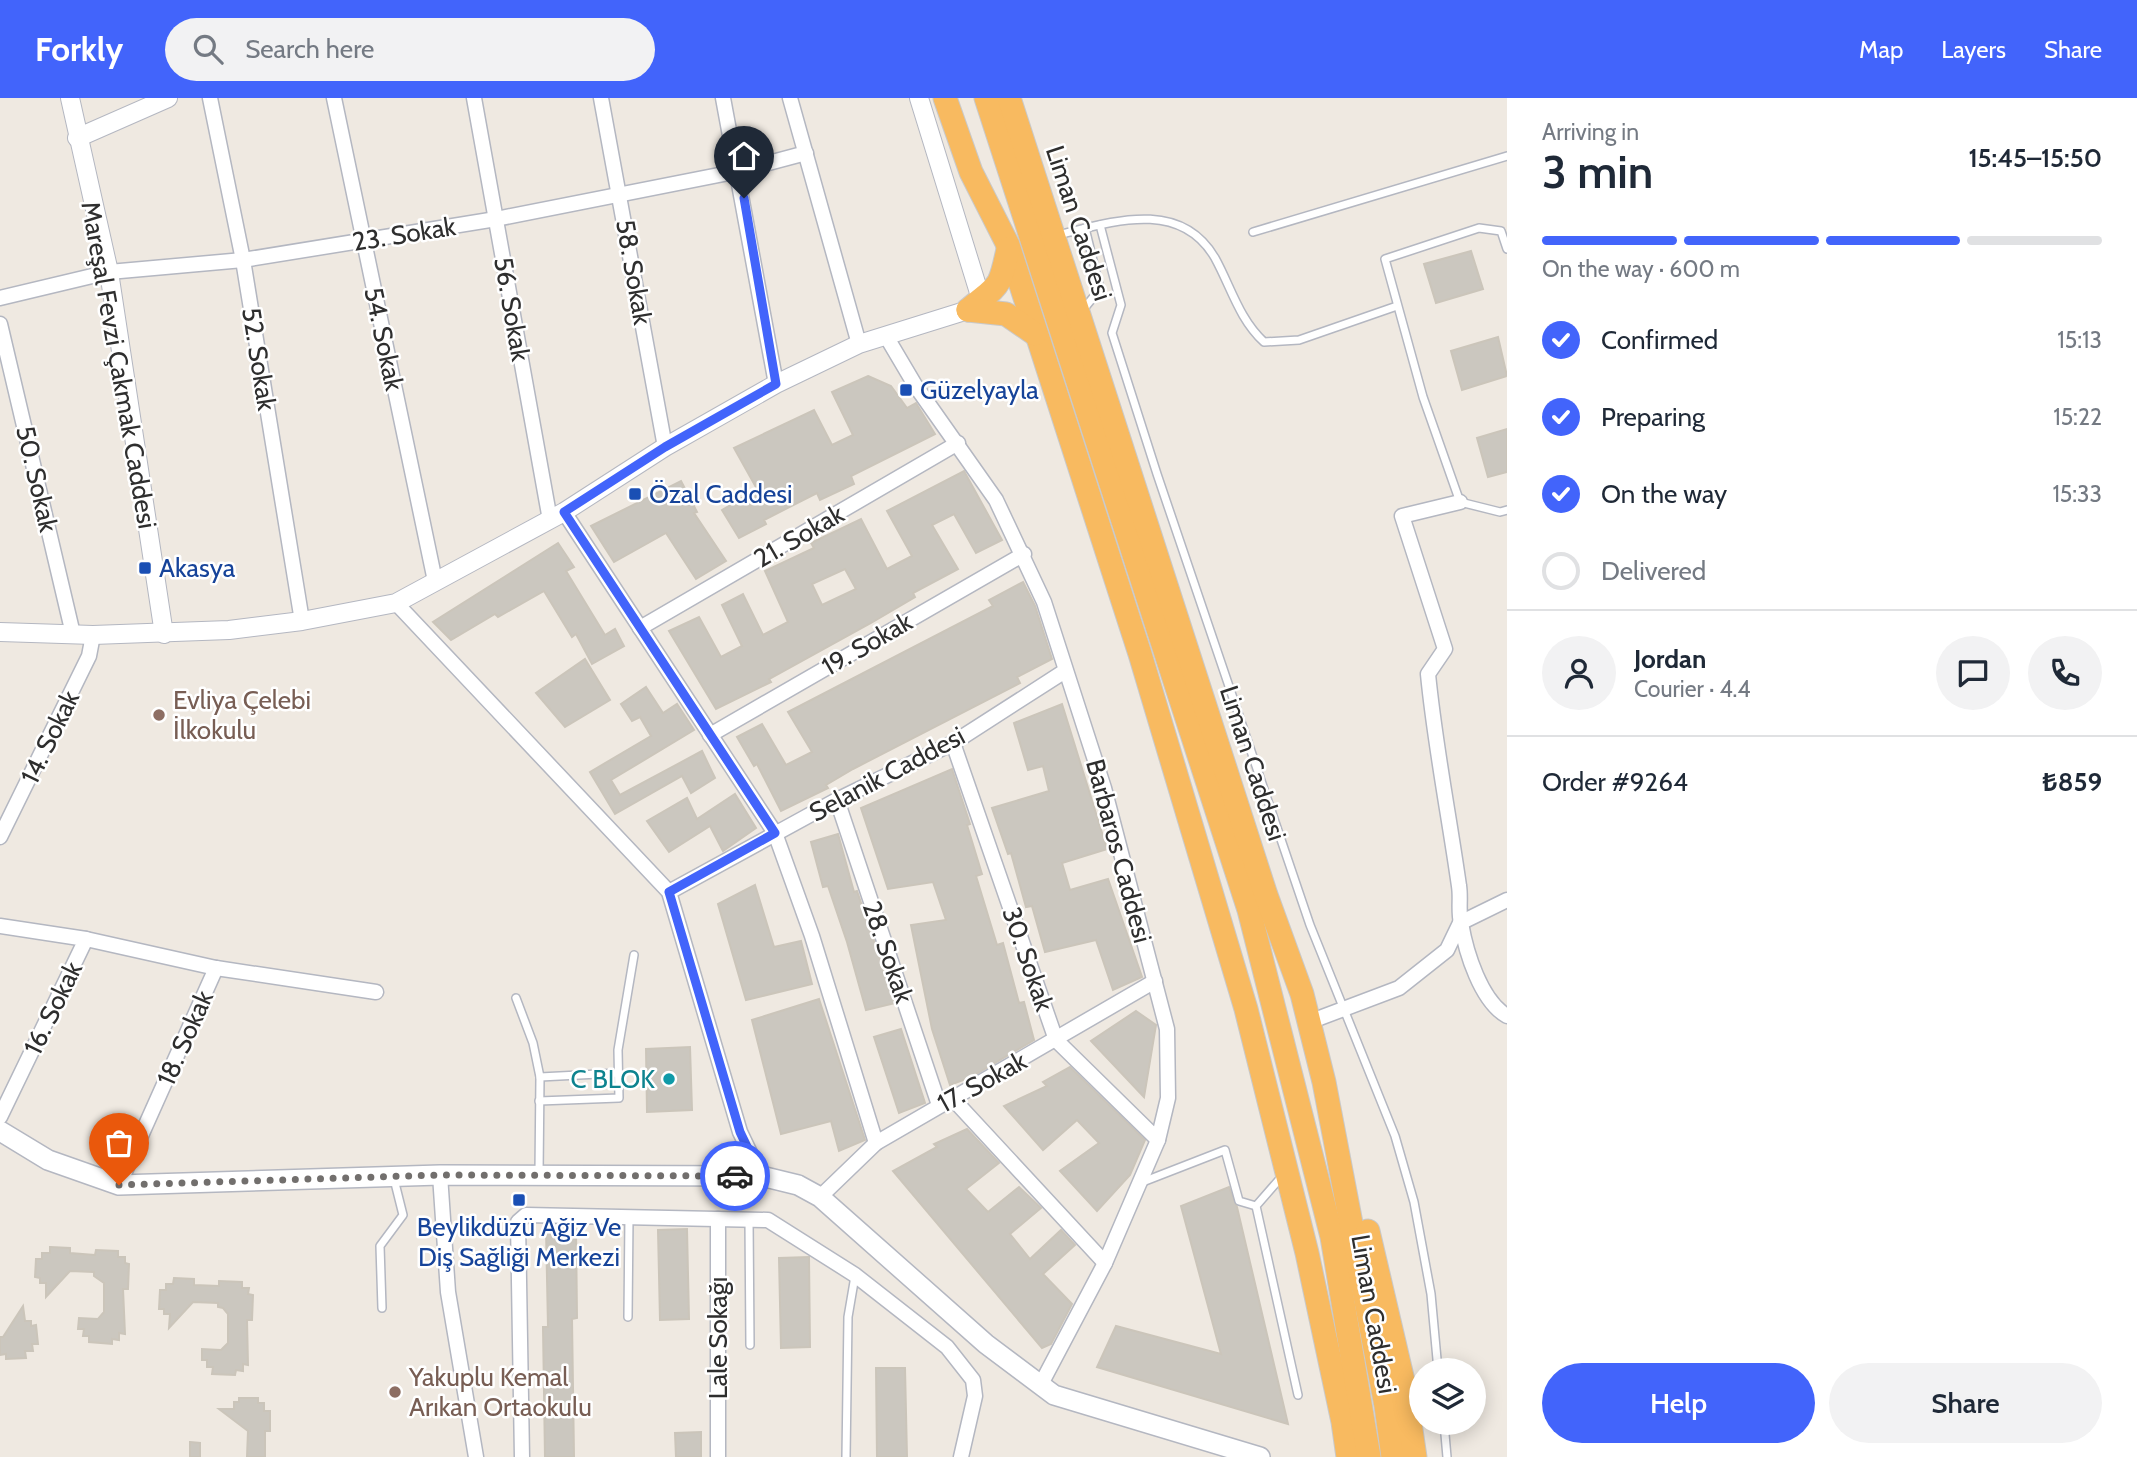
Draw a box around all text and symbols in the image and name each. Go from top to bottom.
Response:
search box [165,18,655,81]
text: Forkly [35,29,123,69]
icon: search [189,30,227,68]
text: Search here [245,33,374,65]
text: Map [1859,35,1903,64]
text: Layers [1941,35,2006,64]
text: Share [2044,35,2102,64]
text: Arriving in [1542,118,1639,146]
pin [714,126,774,198]
icon: home [725,137,763,175]
street label: Liman Caddesi [1039,141,1119,305]
text: 15:45–15:50 [1968,142,2102,174]
text: 3 min [1542,144,1653,200]
street label: Mareşal Fevzi Çakmak Caddesi [74,199,164,531]
street label: 23. Sokak [350,210,458,258]
street label: 58. Sokak [609,217,659,327]
street label: 56. Sokak [487,254,537,364]
text: On the way · 600 m [1542,255,1740,283]
street label: 54. Sokak [357,284,411,394]
street label: 52. Sokak [235,305,283,413]
icon: check [1542,321,1580,359]
text: Confirmed [1601,324,1718,356]
text: 15:13 [2057,326,2102,354]
place label: Güzelyayla [920,374,1039,406]
marker: Güzelyayla [898,382,914,398]
icon: check [1542,398,1580,436]
text: Preparing [1601,401,1705,433]
text: 15:22 [2053,403,2102,431]
street label: 50. Sokak [9,423,65,536]
icon: check [1542,475,1580,513]
place label: Özal Caddesi [649,478,793,510]
text: On the way [1601,478,1727,510]
text: 15:33 [2052,480,2102,508]
marker: Özal Caddesi [627,486,643,502]
street label: 21. Sokak [748,497,850,574]
place label: Akasya [159,552,236,584]
text: Delivered [1601,555,1706,587]
marker: Akasya [137,560,153,576]
street label: 19. Sokak [816,605,918,683]
button: person [1542,636,1616,710]
button: chat [1936,636,2010,710]
button: phone [2028,636,2102,710]
text: Jordan [1634,643,1706,675]
text: Courier · 4.4 [1634,675,1751,703]
street label: Liman Caddesi [1213,681,1293,845]
place label: Evliya Çelebi İlkokulu [173,684,311,746]
street label: 14. Sokak [14,685,86,789]
marker: Evliya Çelebi İlkokulu [151,707,167,723]
street label: Selanik Caddesi [804,720,970,828]
street label: Barbaros Caddesi [1079,756,1159,946]
text: Order #9264 [1542,766,1688,798]
text: ₺859 [2042,766,2102,798]
street label: 28. Sokak [856,897,920,1008]
street label: 30. Sokak [995,903,1061,1016]
street label: 16. Sokak [17,956,89,1060]
street label: 18. Sokak [150,985,220,1090]
street label: 17. Sokak [932,1044,1032,1119]
place label: C BLOK [570,1063,655,1095]
marker: C BLOK [661,1071,677,1087]
pin [89,1113,149,1185]
icon: bag [100,1124,138,1162]
courier [700,1141,770,1211]
icon: car [716,1157,754,1195]
marker: Beylikdüzü Ağiz Ve Diş Sağliği Merkezi [511,1192,527,1208]
place label: Beylikdüzü Ağiz Ve Diş Sağliği Merkezi [417,1211,621,1273]
street label: Liman Caddesi [1344,1232,1404,1396]
street label: Lale Sokağı [702,1277,734,1399]
map controls [1409,1358,1486,1435]
button: layers [1409,1358,1486,1435]
place label: Yakuplu Kemal Arıkan Ortaokulu [408,1361,592,1423]
button: Help [1542,1363,1815,1443]
button: Share [1829,1363,2102,1443]
marker: Yakuplu Kemal Arıkan Ortaokulu [387,1384,403,1400]

